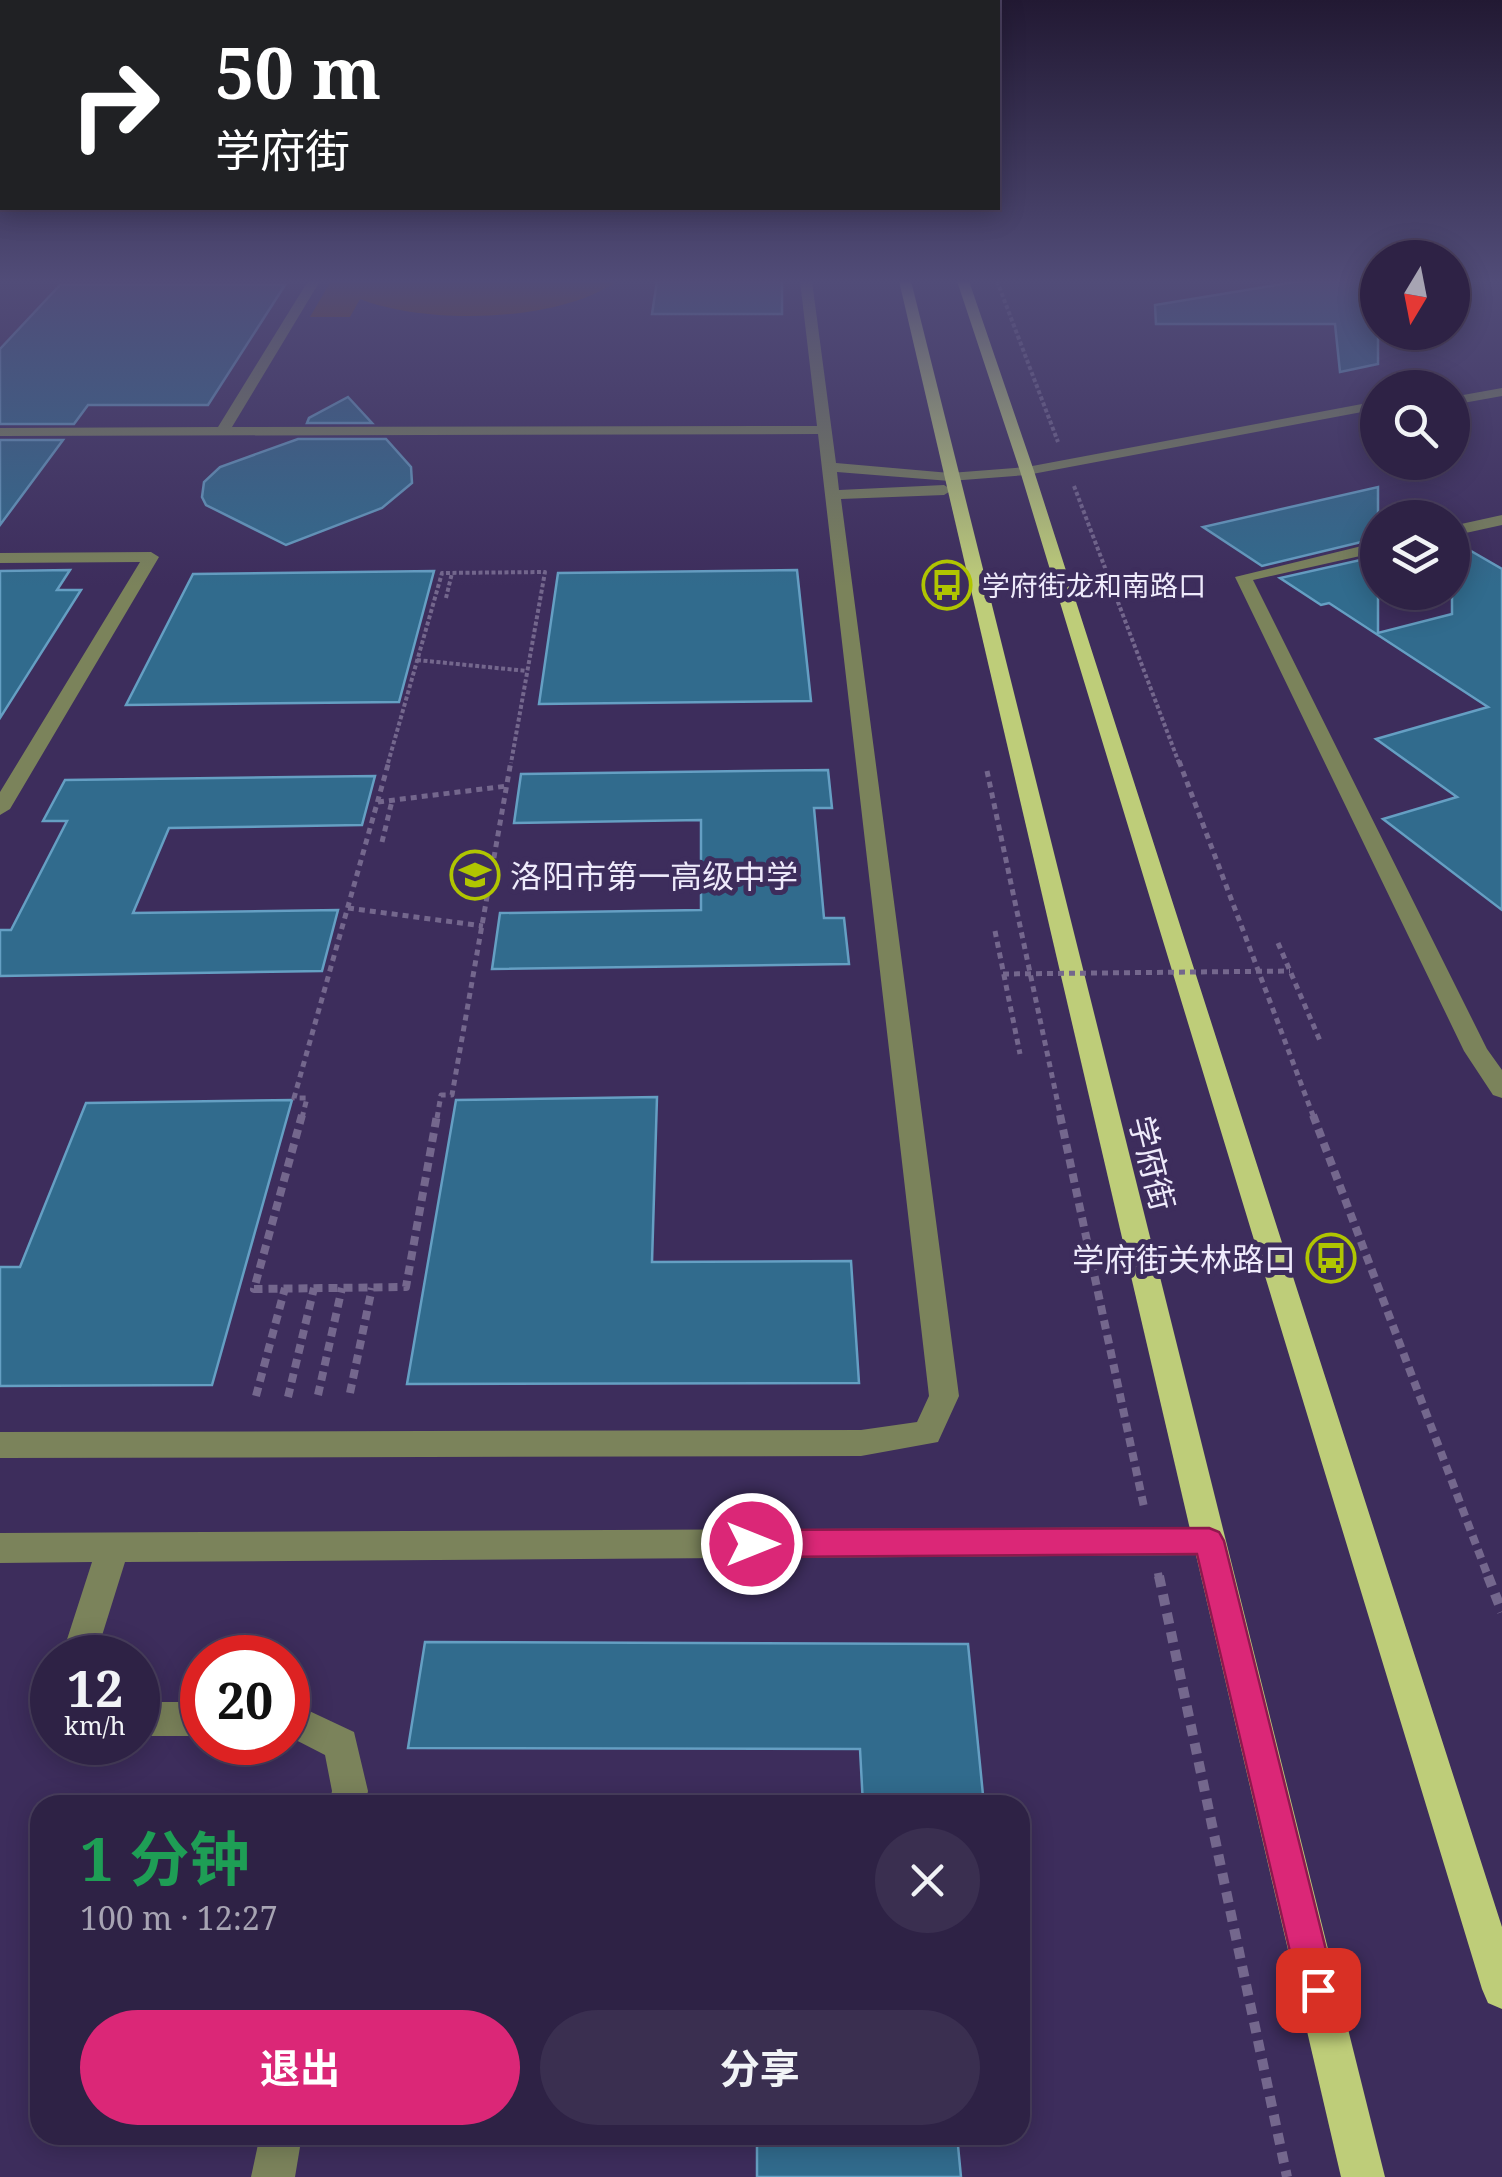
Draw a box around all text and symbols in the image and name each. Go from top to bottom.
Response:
text: 50 m [215,24,381,120]
icon: right [50,40,180,170]
text: 学府街 [215,119,350,180]
north arrow [1360,240,1470,350]
map controls [1360,240,1470,610]
button: search [1360,370,1470,480]
button: layers [1360,500,1470,610]
bus stop icon: 学府街龙和南路口 [921,559,973,611]
place label: 学府街龙和南路口 [982,566,1206,604]
school or university icon: 洛阳市第一高级中学 [449,849,501,901]
place label: 洛阳市第一高级中学 [510,854,798,897]
street label: 学府街 [1121,1111,1185,1215]
bus stop icon: 学府街关林路口 [1305,1232,1357,1284]
place label: 学府街关林路口 [1072,1237,1296,1280]
position arrow [700,1492,804,1596]
speed limit sign: 20 [180,1635,310,1765]
text: 12 [67,1654,123,1722]
text: km/h [64,1708,126,1742]
text: 1 分钟 [80,1817,250,1899]
button: close [875,1828,980,1933]
text: 100 m · 12:27 [80,1896,278,1939]
pin [1276,1948,1361,2033]
icon: arrive [1291,1963,1346,2018]
button: 退出 [80,2010,520,2125]
button: 分享 [540,2010,980,2125]

